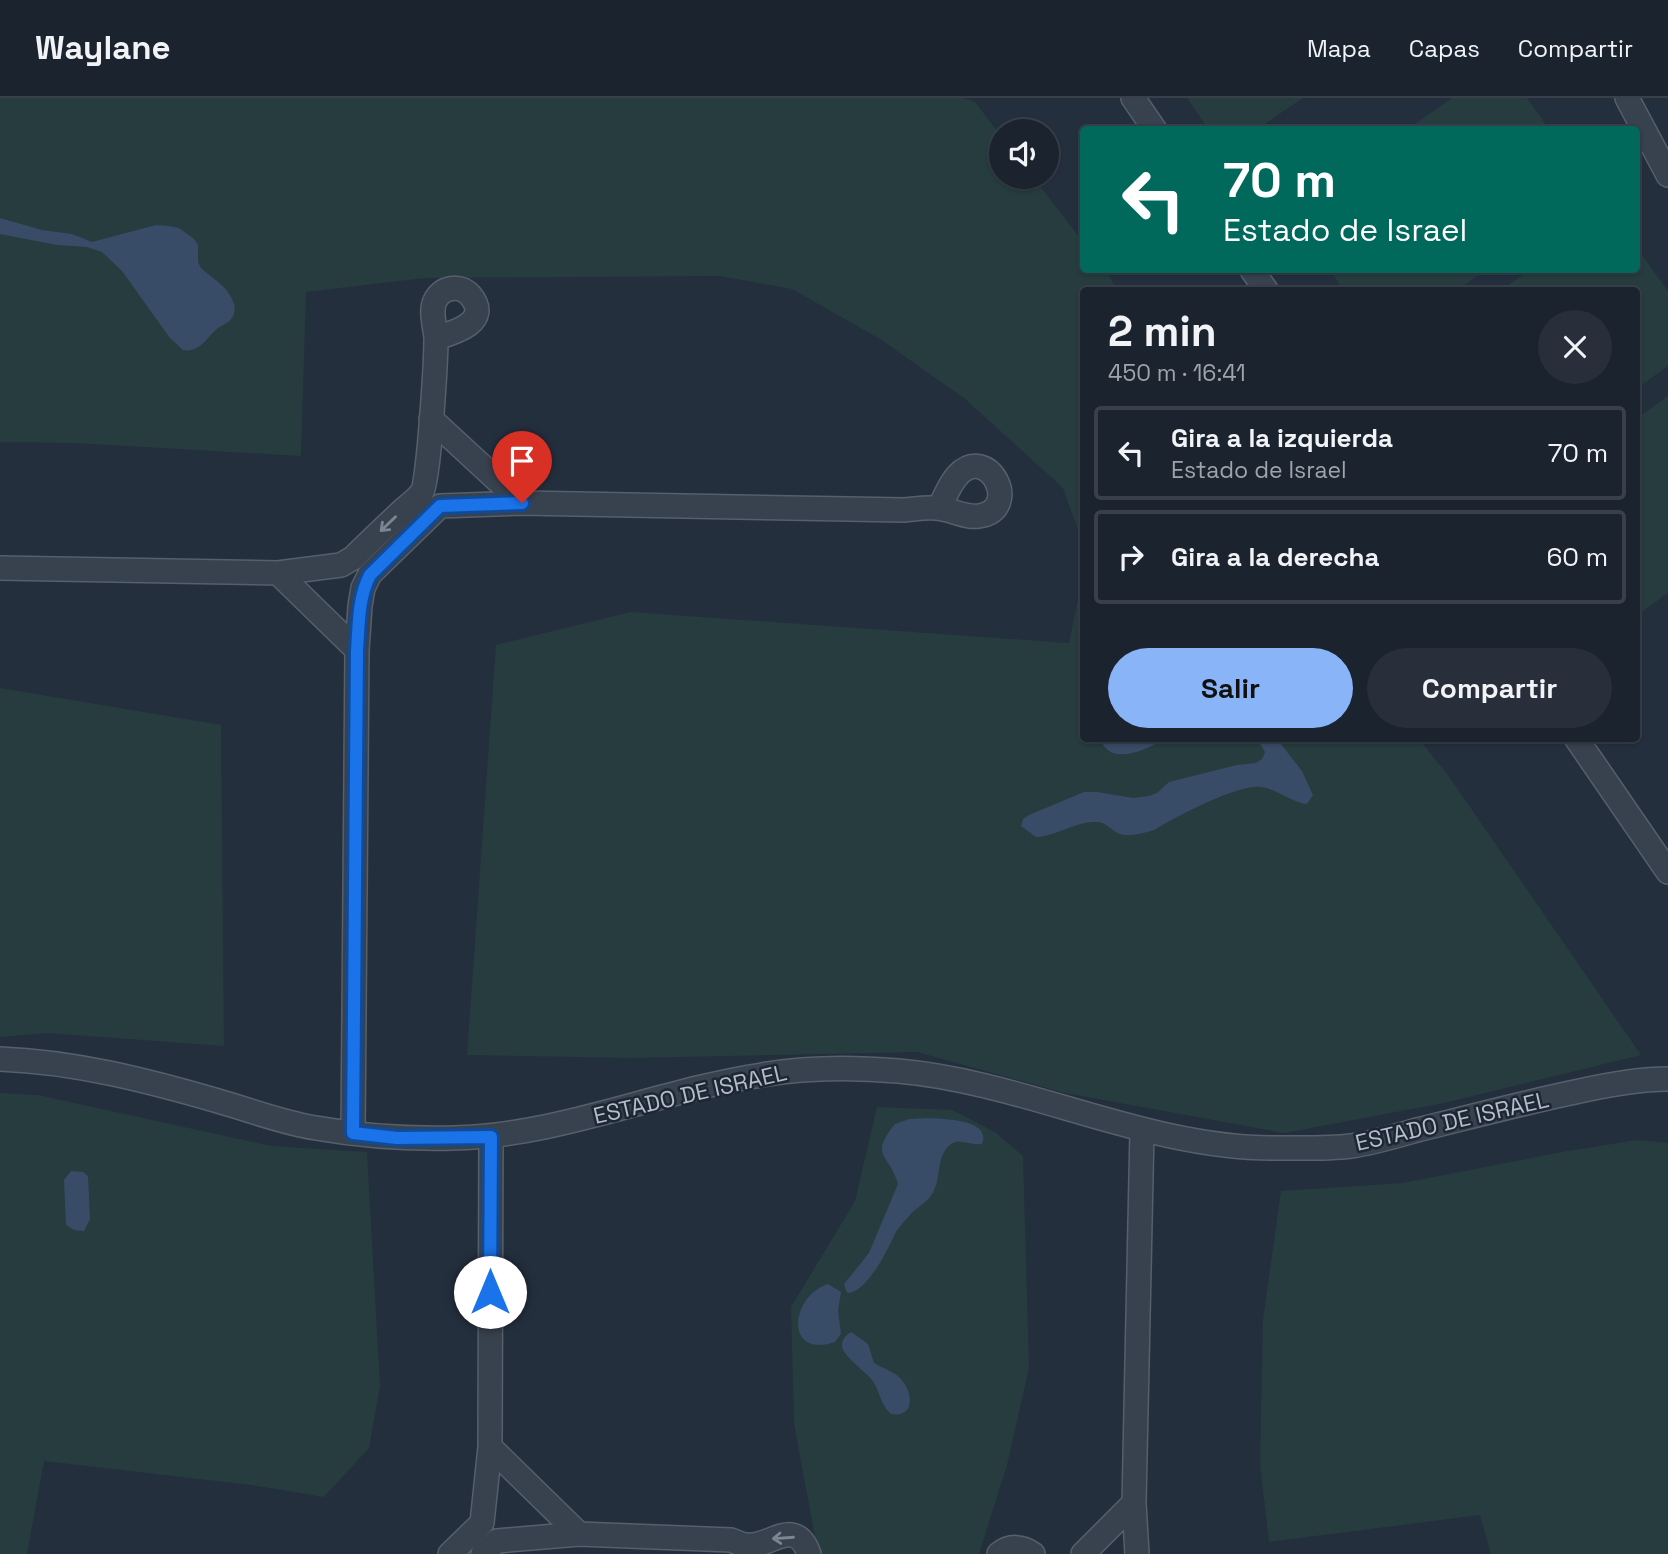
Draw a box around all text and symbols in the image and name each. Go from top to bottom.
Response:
text: Waylane [35,27,171,69]
text: Mapa [1307,33,1371,64]
text: Capas [1409,33,1480,64]
text: Compartir [1518,33,1633,64]
map controls [989,119,1059,189]
button: sound [989,119,1059,189]
text: 70 m [1223,149,1336,211]
icon: left [1108,154,1199,245]
text: Estado de Israel [1223,210,1467,250]
text: 2 min [1108,305,1217,358]
button: close [1538,310,1612,384]
text: 450 m · 16:41 [1108,358,1246,388]
text: Gira a la izquierda [1171,421,1393,455]
pin [492,431,552,503]
icon: left [1112,434,1150,472]
text: 70 m [1548,436,1608,470]
icon: arrive [503,442,541,480]
text: Estado de Israel [1171,455,1347,485]
one-way arrow [380,516,397,533]
icon: right [1112,538,1150,576]
text: Gira a la derecha [1171,540,1380,574]
text: 60 m [1546,540,1608,574]
button: Salir [1108,648,1353,728]
button: Compartir [1367,648,1612,728]
street label: ESTADO DE ISRAEL [590,1057,790,1131]
street label: ESTADO DE ISRAEL [1352,1084,1552,1158]
position arrow [453,1255,527,1329]
one-way arrow [772,1531,795,1544]

